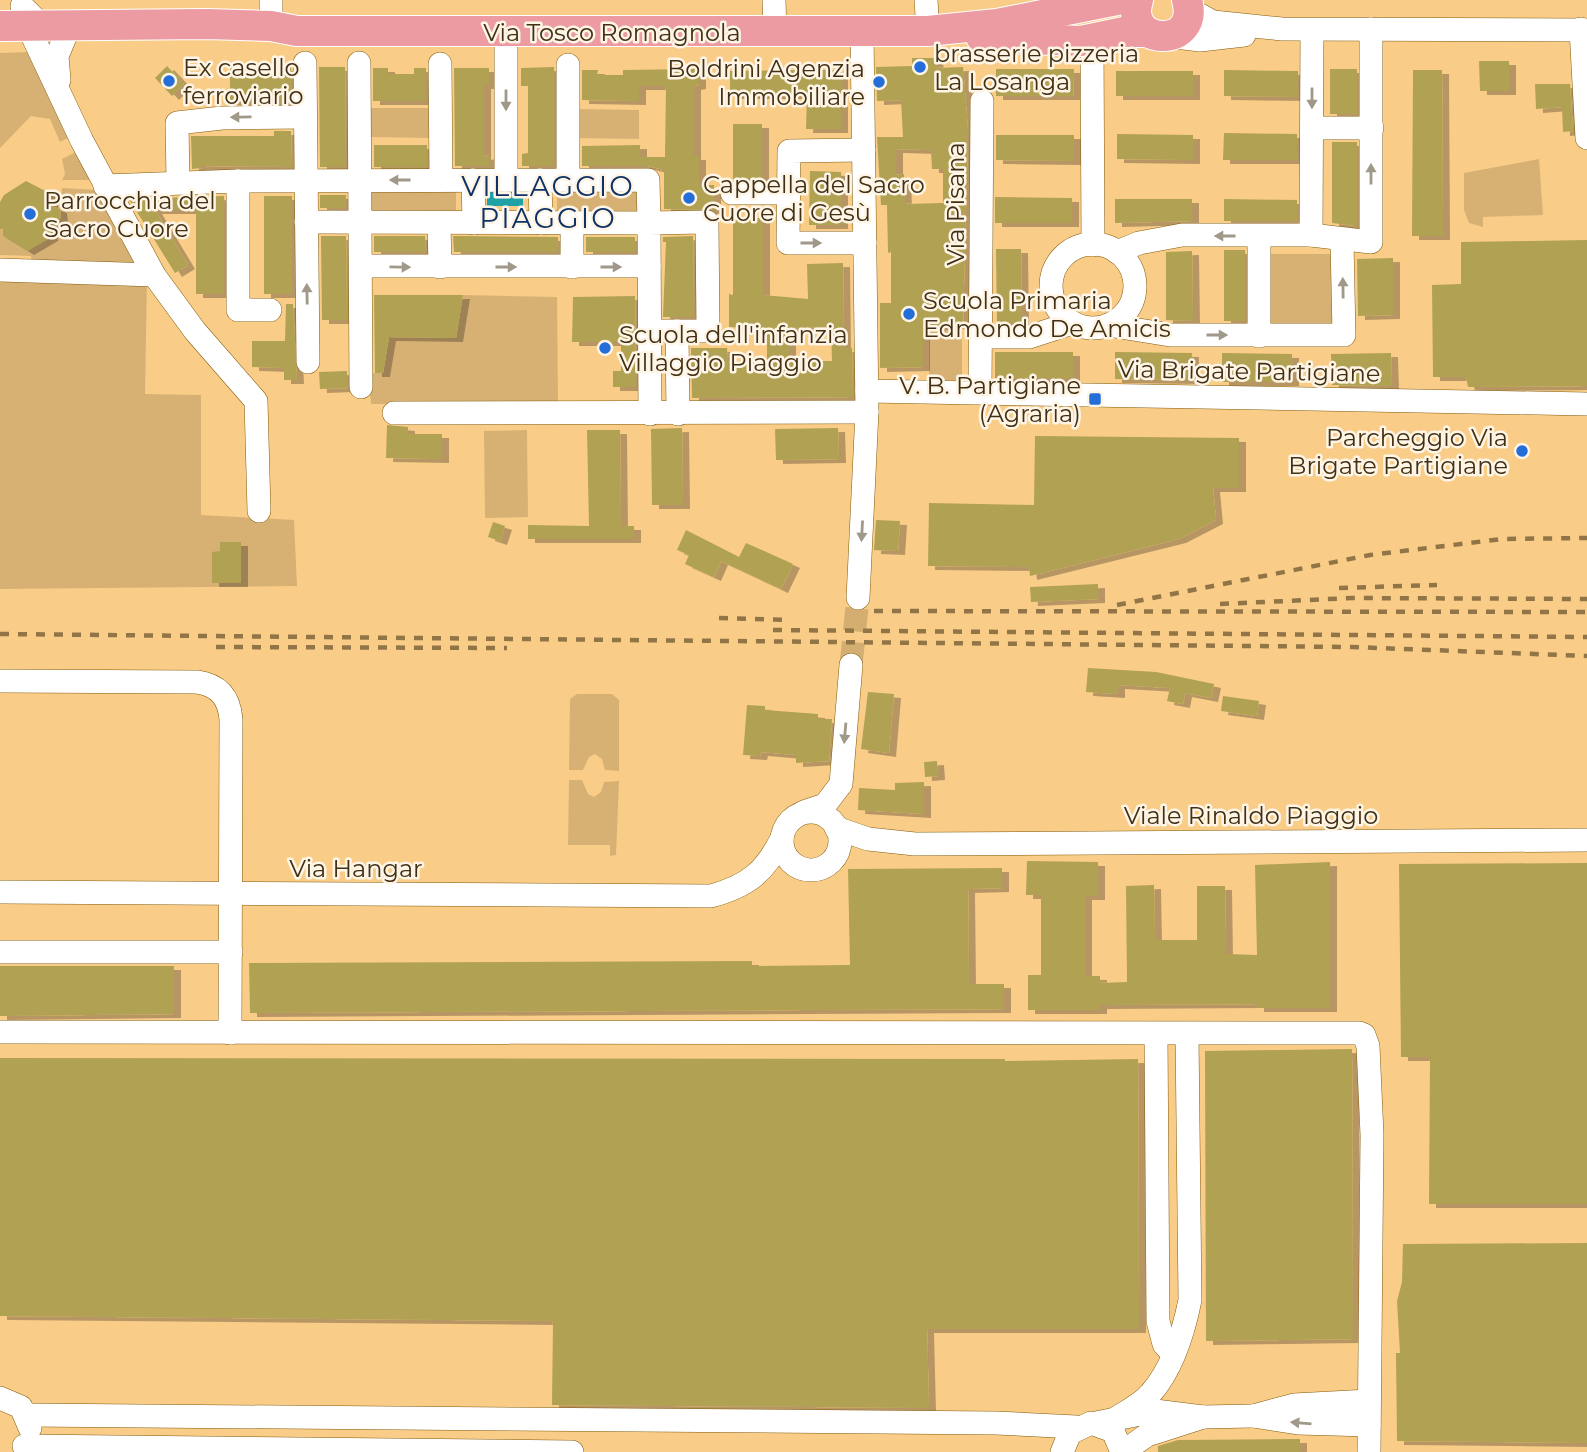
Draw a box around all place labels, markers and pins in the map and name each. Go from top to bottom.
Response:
place label: brasserie pizzeria La Losanga [934,39,1139,96]
place label: Ex casello ferroviario [183,53,303,110]
place label: Boldrini Agenzia Immobiliare [667,54,865,111]
marker: brasserie pizzeria La Losanga [912,59,928,75]
marker: Ex casello ferroviario [161,73,177,89]
marker: Boldrini Agenzia Immobiliare [871,74,887,90]
place label: Cappella del Sacro Cuore di Gesù [703,170,925,227]
place label: Parrocchia del Sacro Cuore [44,186,216,243]
marker: Cappella del Sacro Cuore di Gesù [681,190,697,206]
marker: Parrocchia del Sacro Cuore [22,206,38,222]
place label: Scuola Primaria Edmondo De Amicis [923,286,1171,343]
marker: Scuola Primaria Edmondo De Amicis [901,306,917,322]
place label: Scuola dell'infanzia Villaggio Piaggio [619,320,848,377]
marker: Scuola dell'infanzia Villaggio Piaggio [597,340,613,356]
place label: V. B. Partigiane (Agraria) [899,371,1081,428]
marker: V. B. Partigiane (Agraria) [1087,391,1103,407]
place label: Parcheggio Via Brigate Partigiane [1288,423,1508,480]
marker: Parcheggio Via Brigate Partigiane [1514,443,1530,459]

